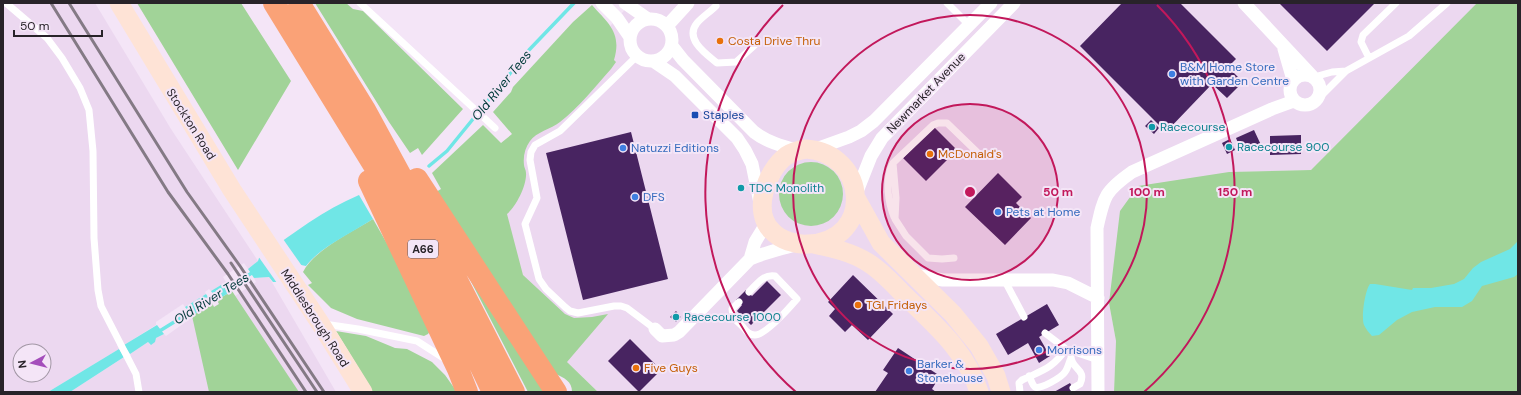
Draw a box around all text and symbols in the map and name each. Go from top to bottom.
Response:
scale bar [14,12,102,38]
text: 50 m [20,18,49,34]
place label: Costa Drive Thru [728,33,821,49]
marker: Costa Drive Thru [715,36,725,46]
water label: Old River Tees [468,47,535,124]
street label: Newmarket Avenue [883,49,969,137]
place label: B&M Home Store with Garden Centre [1180,59,1289,89]
marker: B&M Home Store with Garden Centre [1167,69,1177,79]
street label: Stockton Road [163,85,219,163]
place label: Staples [703,107,744,123]
marker: Staples [690,110,700,120]
place label: Racecourse [1160,119,1225,135]
marker: Racecourse [1147,122,1157,132]
place label: Racecourse 900 [1237,139,1329,155]
place label: Natuzzi Editions [631,140,719,156]
marker: Racecourse 900 [1224,142,1234,152]
marker: Natuzzi Editions [618,143,628,153]
place label: McDonald's [938,146,1002,162]
marker: McDonald's [925,149,935,159]
place label: TDC Monolith [749,180,824,196]
marker: TDC Monolith [736,183,746,193]
text: 50 m [1043,184,1073,200]
text: 100 m [1129,184,1165,200]
text: 150 m [1218,184,1252,200]
centre of rings [963,185,977,199]
place label: DFS [643,189,665,205]
marker: DFS [630,192,640,202]
place label: Pets at Home [1006,204,1080,220]
marker: Pets at Home [993,207,1003,217]
road number: A66 [408,240,438,258]
street label: Middlesbrough Road [277,266,353,370]
water label: Old River Tees [170,268,252,328]
place label: TGI Fridays [866,297,927,313]
marker: TGI Fridays [853,300,863,310]
place label: Racecourse 1000 [684,309,781,325]
marker: Racecourse 1000 [671,312,681,322]
place label: Morrisons [1047,342,1102,358]
north arrow [12,343,52,383]
marker: Morrisons [1034,345,1044,355]
place label: Barker & Stonehouse [917,356,983,386]
text: N [15,359,30,369]
place label: Five Guys [644,360,698,376]
marker: Five Guys [631,363,641,373]
marker: Barker & Stonehouse [904,366,914,376]

